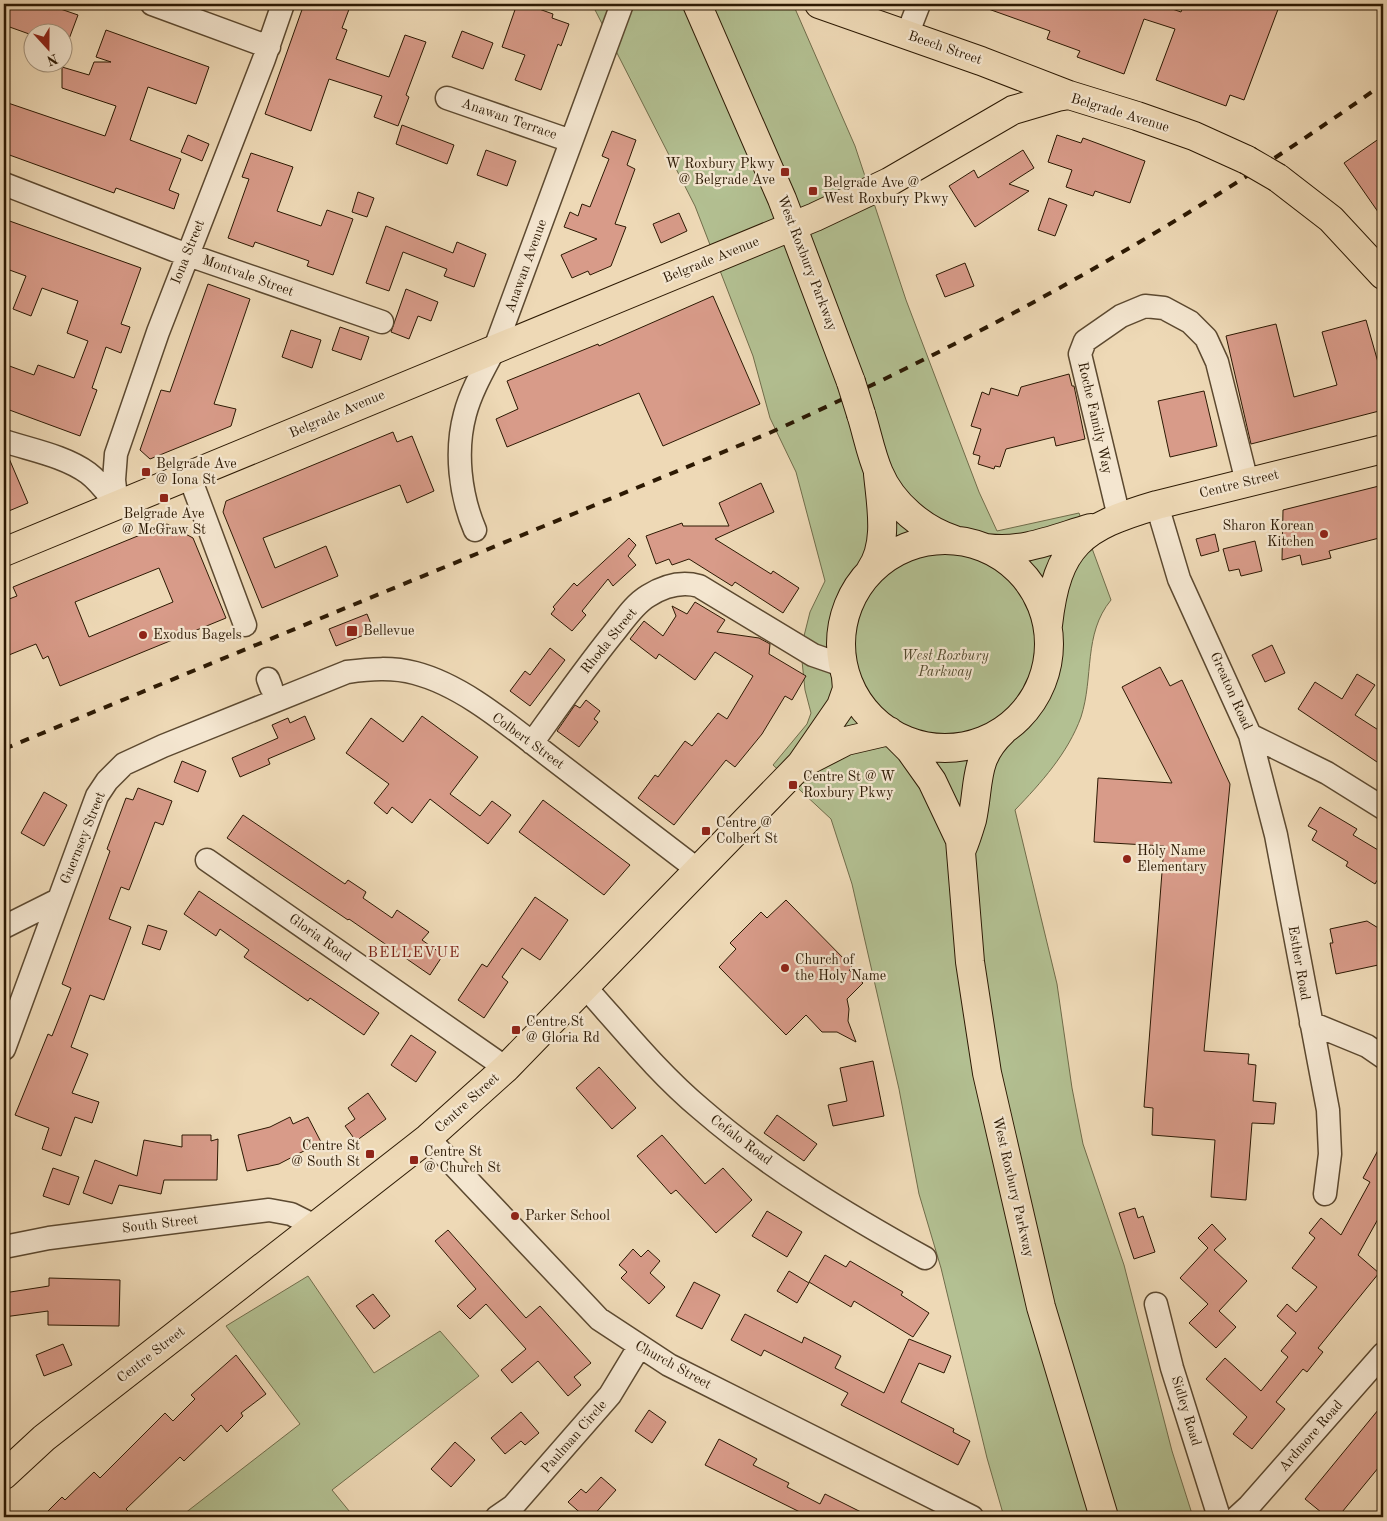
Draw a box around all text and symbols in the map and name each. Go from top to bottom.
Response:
north arrow [22,22,72,72]
street label: Beech Street [906,29,984,67]
text: N [45,51,60,68]
street label: Belgrade Avenue [1069,91,1171,135]
street label: Anawan Terrace [459,96,559,142]
place label: W Roxbury Pkwy @ Belgrade Ave [665,157,776,187]
marker: W Roxbury Pkwy @ Belgrade Ave [779,166,791,178]
place label: Belgrade Ave @ West Roxbury Pkwy [823,176,949,206]
marker: Belgrade Ave @ West Roxbury Pkwy [807,185,819,197]
street label: West Roxbury Parkway [775,193,840,333]
street label: Iona Street [169,218,207,286]
street label: Anawan Avenue [503,218,549,314]
street label: Belgrade Avenue [661,234,761,286]
street label: Montvale Street [200,253,296,299]
street label: Roche Family Way [1075,361,1115,476]
street label: Belgrade Avenue [287,388,387,440]
place label: Belgrade Ave @ Iona St [156,457,237,487]
marker: Belgrade Ave @ Iona St [140,466,152,478]
street label: Centre Street [1198,467,1280,501]
marker: Belgrade Ave @ McGraw St [158,492,170,504]
place label: Belgrade Ave @ McGraw St [122,507,206,537]
place label: Sharon Korean Kitchen [1222,519,1314,549]
marker: Sharon Korean Kitchen [1318,528,1330,540]
street label: Rhoda Street [578,605,640,676]
marker: Bellevue [345,624,359,638]
place label: Bellevue [363,624,414,638]
place label: Exodus Bagels [153,628,242,642]
marker: Exodus Bagels [137,629,149,641]
park label: West Roxbury Parkway [901,649,989,680]
street label: Greaton Road [1208,650,1254,732]
street label: Colbert Street [489,710,567,772]
place label: Centre St @ W Roxbury Pkwy [803,770,895,800]
marker: Centre St @ W Roxbury Pkwy [787,779,799,791]
street label: Guernsey Street [58,790,108,886]
place label: Centre @ Colbert St [716,816,778,846]
marker: Centre @ Colbert St [700,825,712,837]
place label: Holy Name Elementary [1137,844,1208,874]
marker: Holy Name Elementary [1121,853,1133,865]
street label: Gloria Road [286,912,354,964]
street label: Esther Road [1286,925,1312,1001]
district label: BELLEVUE [368,946,460,961]
place label: Church of the Holy Name [795,953,886,983]
marker: Church of the Holy Name [779,962,791,974]
place label: Centre St @ Gloria Rd [526,1015,600,1045]
marker: Centre St @ Gloria Rd [510,1024,522,1036]
street label: Centre Street [432,1070,502,1135]
street label: Cefalo Road [708,1112,774,1168]
street label: West Roxbury Parkway [990,1115,1036,1259]
place label: Centre St @ South St [291,1139,360,1169]
place label: Centre St @ Church St [424,1145,501,1175]
marker: Centre St @ South St [364,1148,376,1160]
marker: Centre St @ Church St [408,1154,420,1166]
place label: Parker School [525,1209,610,1223]
marker: Parker School [509,1210,521,1222]
street label: South Street [121,1212,199,1236]
street label: Centre Street [115,1324,187,1386]
street label: Church Street [632,1338,714,1392]
street label: Sidley Road [1169,1374,1203,1448]
street label: Paulman Circle [539,1398,609,1476]
street label: Ardmore Road [1276,1398,1346,1474]

